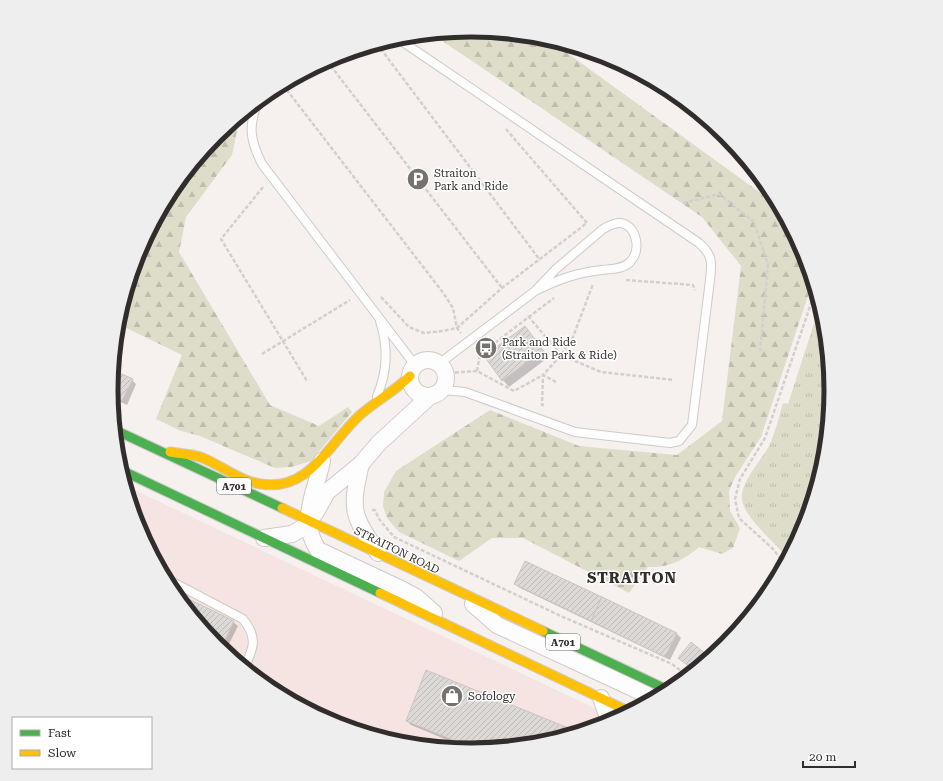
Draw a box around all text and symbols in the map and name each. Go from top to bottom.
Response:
parking icon: Straiton Park and Ride [405,166,431,192]
place label: Straiton Park and Ride [434,167,508,193]
bus stop icon: Park and Ride (Straiton Park & Ride) [473,335,499,361]
place label: Park and Ride (Straiton Park & Ride) [502,336,617,362]
road number: A701 [217,478,251,494]
street label: STRAITON ROAD [352,524,442,577]
district label: STRAITON [587,569,677,587]
road number: A701 [546,634,580,650]
shop icon: Sofology [439,683,465,709]
place label: Sofology [468,690,516,703]
legend [12,717,152,769]
text: Fast [48,726,72,740]
scale bar [803,743,855,769]
text: Slow [48,746,76,760]
text: 20 m [809,750,836,764]

